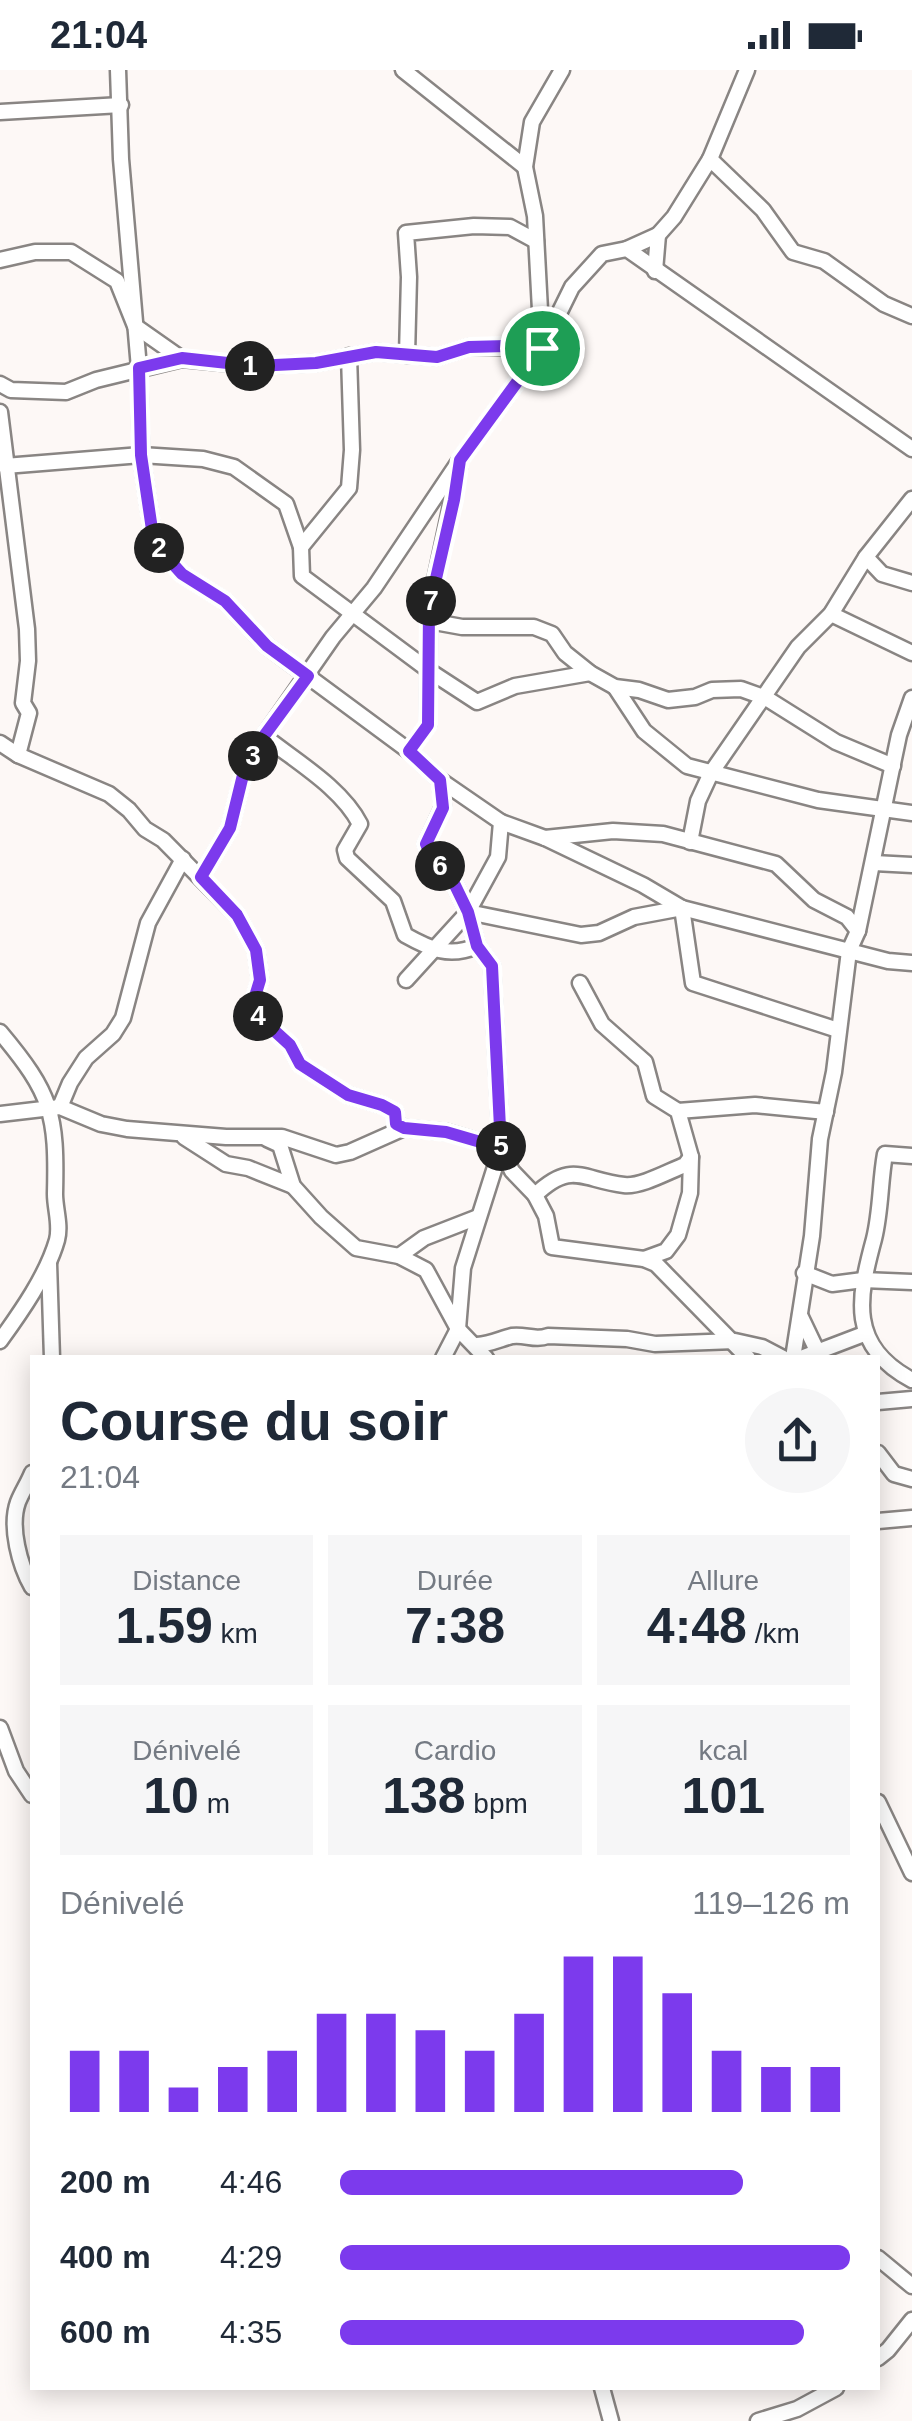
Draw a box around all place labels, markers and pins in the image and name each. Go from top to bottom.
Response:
pin [500,306,585,391]
pin: 1 [225,341,275,391]
pin: 2 [134,523,184,573]
pin: 7 [406,576,456,626]
pin: 3 [228,731,278,781]
pin: 6 [415,841,465,891]
pin: 4 [233,991,283,1041]
pin: 5 [476,1121,526,1171]

